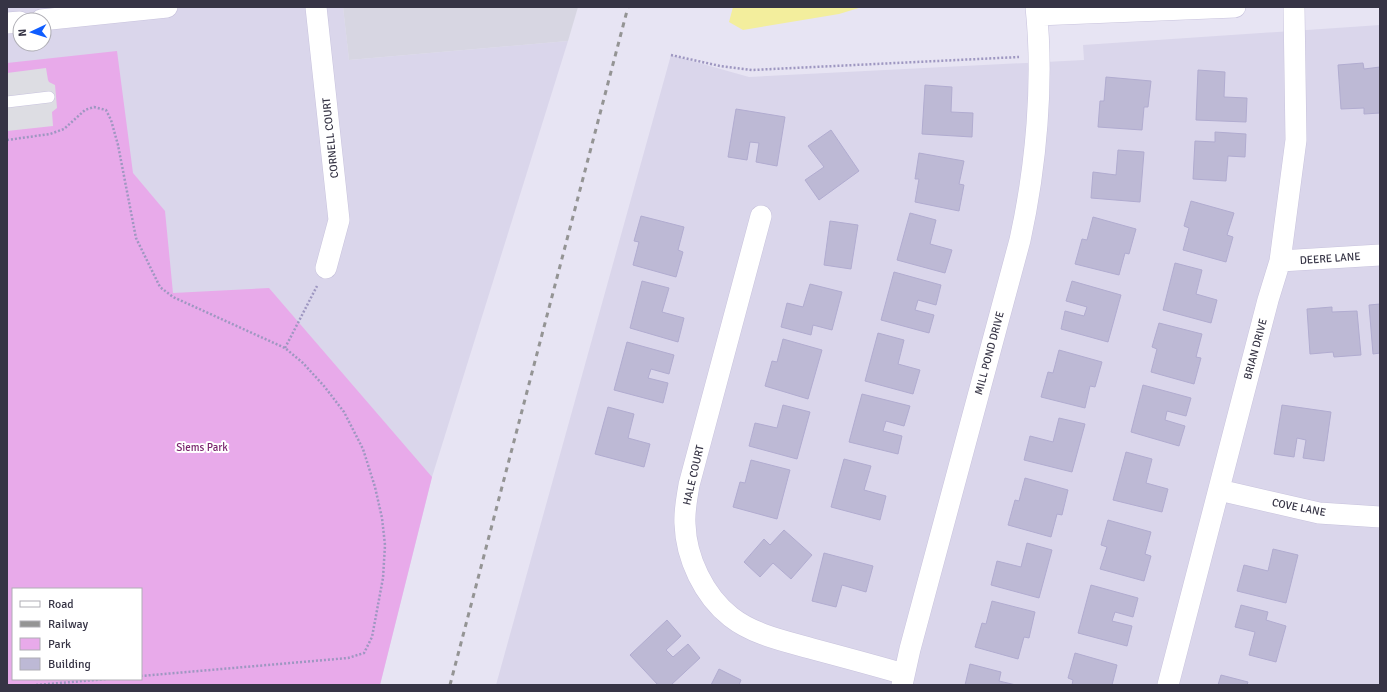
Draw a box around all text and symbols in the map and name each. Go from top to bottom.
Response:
north arrow [12,12,52,52]
text: N [16,28,29,37]
street label: CORNELL COURT [320,96,341,179]
street label: DEERE LANE [1299,250,1361,267]
street label: MILL POND DRIVE [972,310,1007,396]
street label: BRIAN DRIVE [1241,317,1270,381]
park label: Siems Park [176,441,228,454]
street label: HALE COURT [680,443,707,507]
street label: COVE LANE [1271,496,1327,519]
legend [12,588,142,680]
text: Road [48,597,74,612]
text: Railway [48,617,88,632]
text: Park [48,637,71,652]
text: Building [48,657,91,672]

